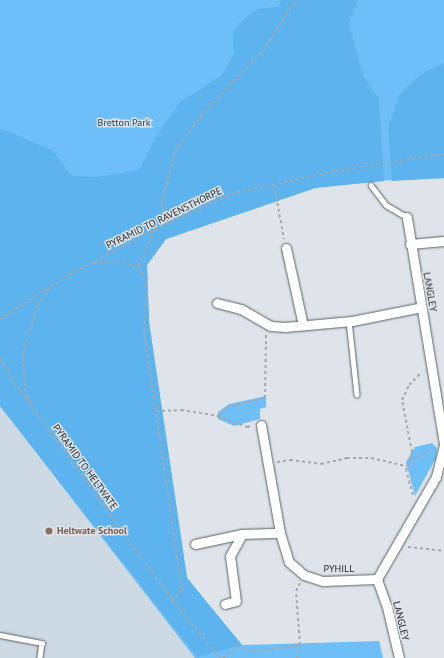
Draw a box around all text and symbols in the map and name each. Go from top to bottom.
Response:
park label: Bretton Park [98,117,150,129]
street label: PYRAMID TO RAVENSTHORPE [104,185,224,251]
street label: LANGLEY [421,271,439,313]
street label: PYRAMID TO HELTWATE [50,422,120,512]
place label: Heltwate School [57,525,127,537]
marker: Heltwate School [44,526,54,536]
street label: PYHILL [324,563,354,575]
street label: LANGLEY [390,600,412,642]

